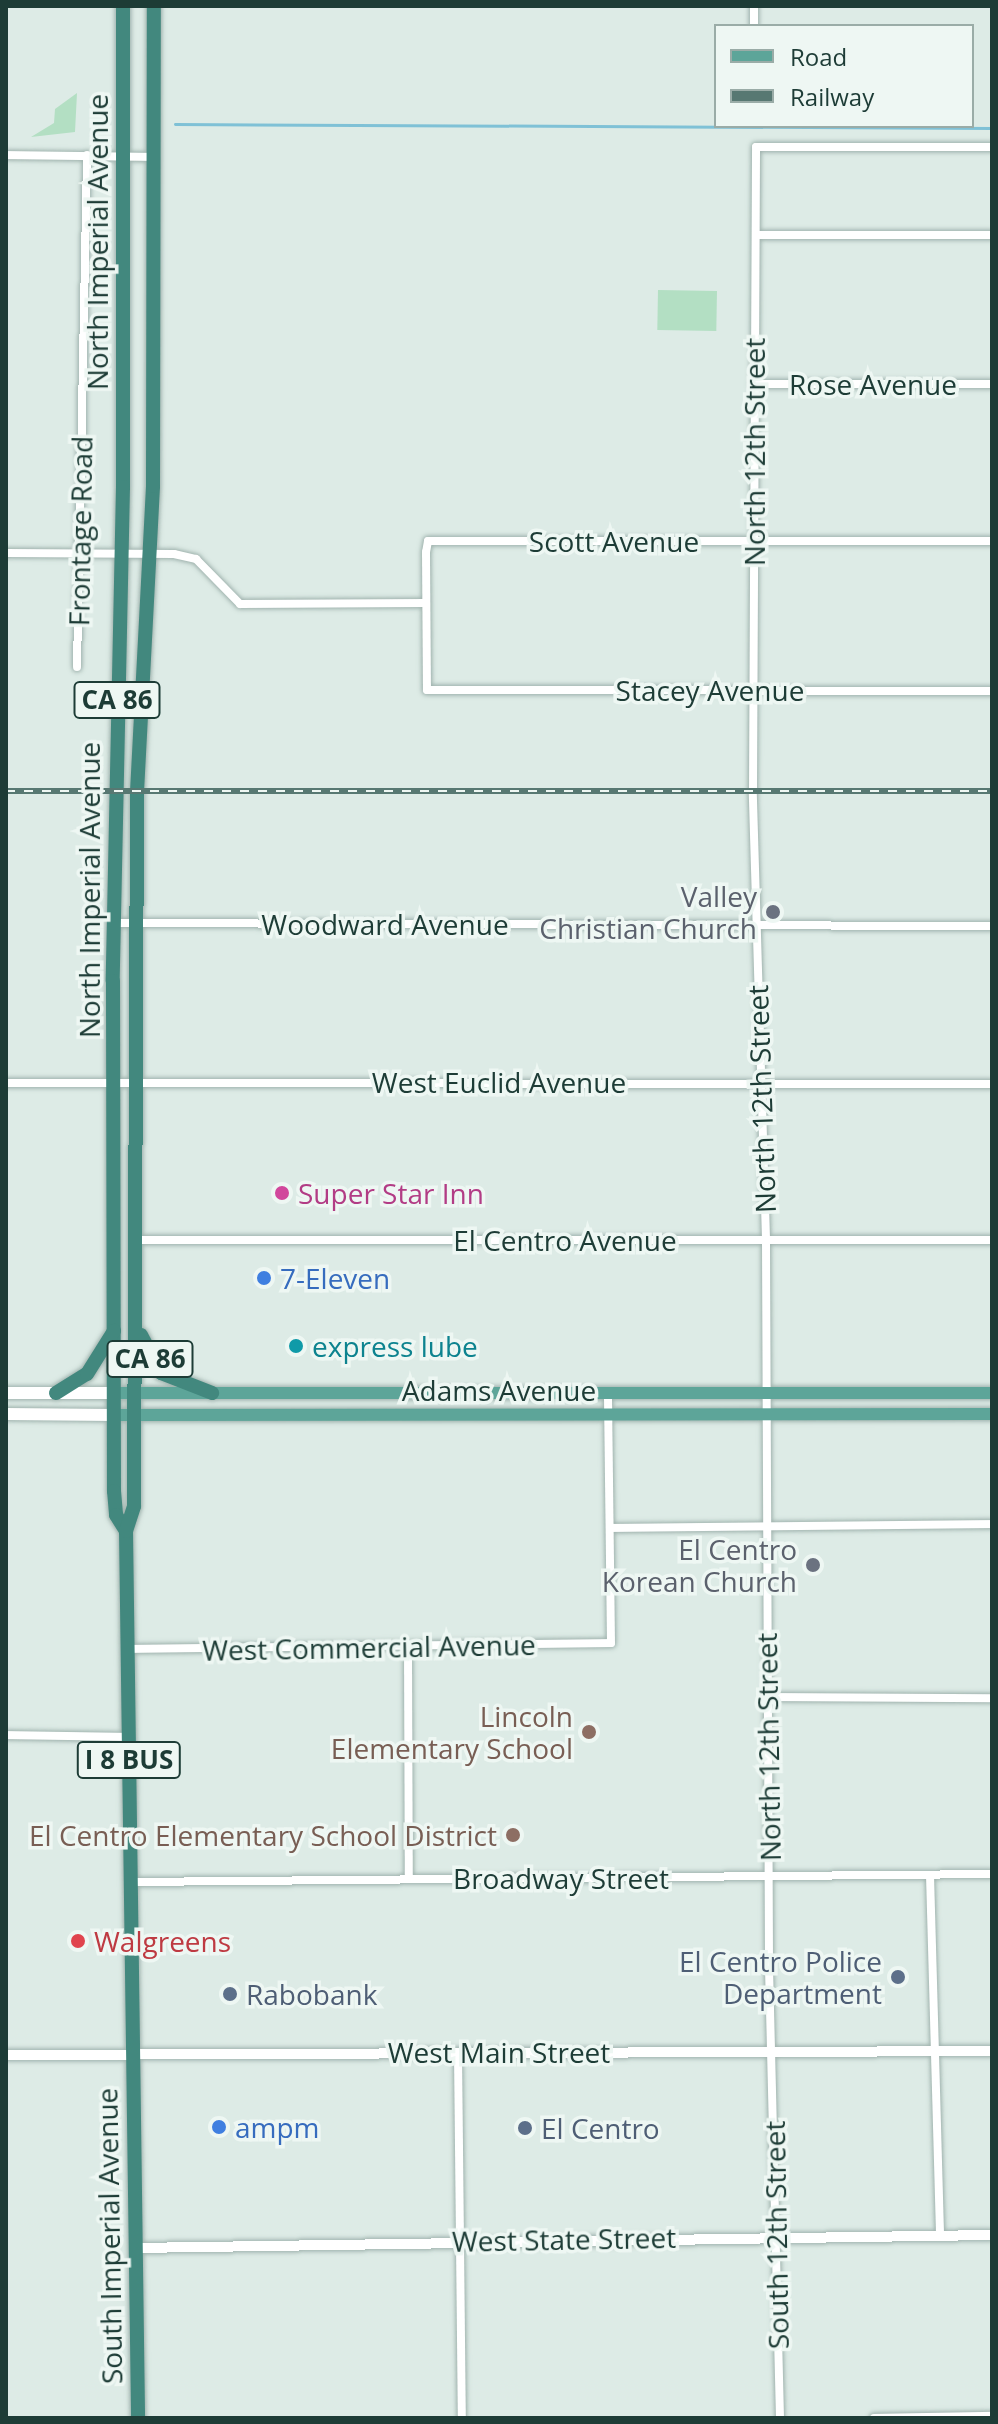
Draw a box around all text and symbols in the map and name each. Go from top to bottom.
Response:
legend [714,24,974,128]
text: Road [790,40,847,73]
text: Railway [790,80,874,113]
street label: North Imperial Avenue [80,94,114,390]
street label: North 12th Street [737,338,771,566]
street label: Rose Avenue [789,367,957,401]
street label: Frontage Road [62,435,98,627]
street label: Scott Avenue [529,524,699,558]
street label: Stacey Avenue [616,673,804,707]
road number: CA 86 [73,678,161,722]
street label: North Imperial Avenue [72,742,106,1038]
place label: Valley Christian Church [539,879,757,945]
marker: Valley Christian Church [764,903,782,921]
street label: Woodward Avenue [261,907,509,941]
street label: North 12th Street [740,984,782,1214]
street label: West Euclid Avenue [372,1065,626,1099]
place label: Super Star Inn [298,1176,484,1210]
marker: Super Star Inn [273,1184,291,1202]
street label: El Centro Avenue [453,1223,677,1257]
place label: 7-Eleven [280,1261,390,1295]
marker: 7-Eleven [255,1269,273,1287]
place label: express lube [312,1329,478,1363]
road number: CA 86 [106,1337,194,1381]
marker: express lube [287,1337,305,1355]
street label: Adams Avenue [402,1373,596,1407]
place label: El Centro Korean Church [602,1532,797,1598]
marker: El Centro Korean Church [804,1556,822,1574]
street label: West Commercial Avenue [202,1627,536,1667]
street label: North 12th Street [749,1633,787,1861]
place label: Lincoln Elementary School [331,1699,573,1765]
marker: Lincoln Elementary School [580,1723,598,1741]
road number: I 8 BUS [75,1738,183,1782]
place label: El Centro Elementary School District [29,1818,497,1852]
marker: El Centro Elementary School District [504,1826,522,1844]
street label: Broadway Street [453,1861,669,1895]
place label: Walgreens [94,1924,231,1958]
marker: Walgreens [69,1932,87,1950]
place label: El Centro Police Department [679,1944,882,2010]
marker: El Centro Police Department [889,1968,907,1986]
place label: Rabobank [246,1977,377,2011]
marker: Rabobank [221,1985,239,2003]
street label: West Main Street [388,2035,610,2069]
street label: South Imperial Avenue [90,2088,128,2384]
place label: ampm [235,2110,320,2144]
place label: El Centro [541,2111,660,2145]
marker: ampm [210,2118,228,2136]
marker: El Centro [516,2119,534,2137]
street label: South 12th Street [757,2121,795,2349]
street label: West State Street [452,2220,676,2258]

